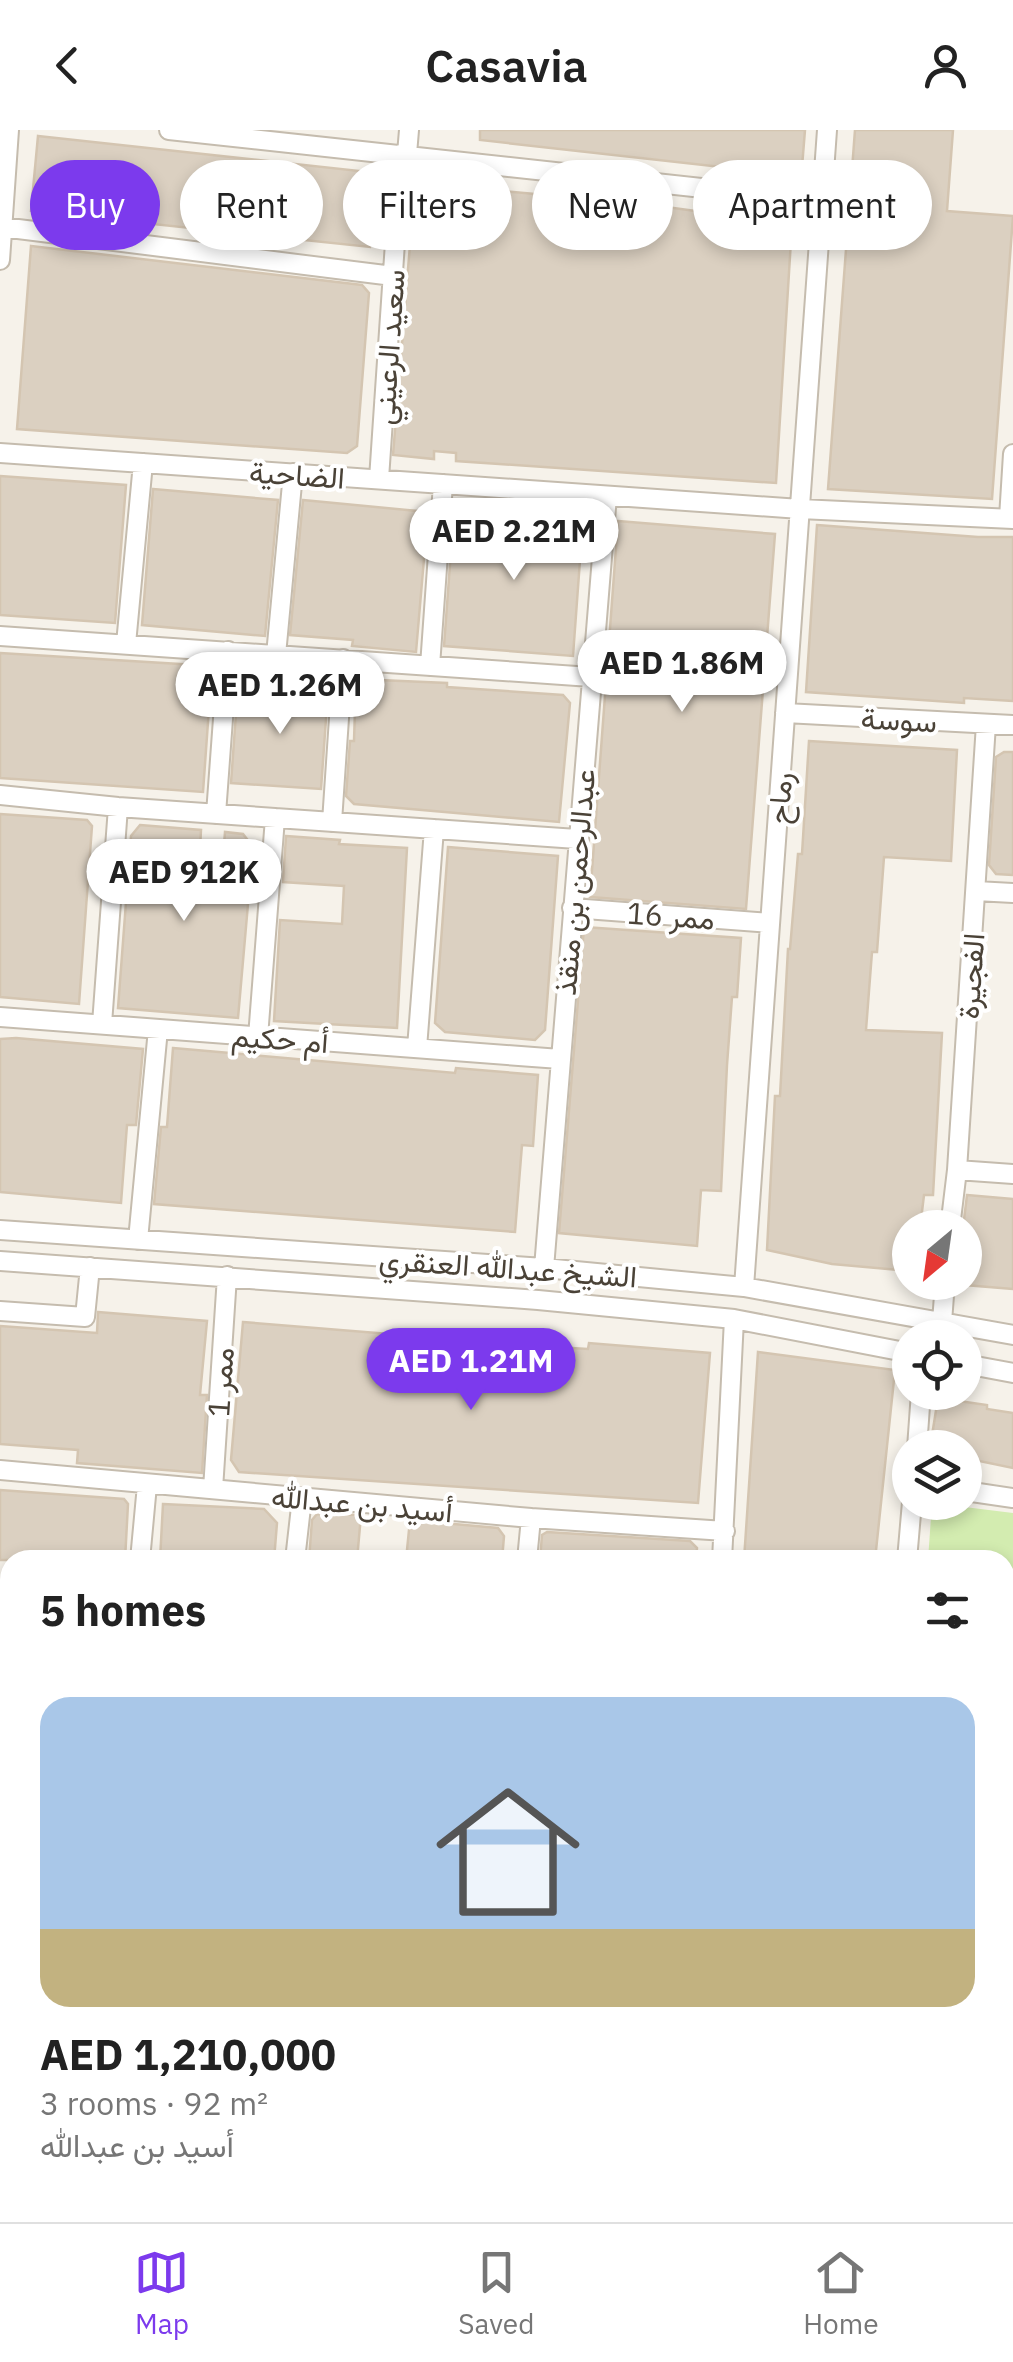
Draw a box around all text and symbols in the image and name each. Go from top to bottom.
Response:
text: Casavia [425,36,588,94]
icon: back [40,38,95,93]
icon: person [918,38,973,93]
chip: Buy [30,160,160,250]
chip: Rent [180,160,323,250]
chip: Filters [343,160,512,250]
chip: New [532,160,673,250]
chip: Apartment [693,160,932,250]
street label: سعيد الرعيني [363,268,419,426]
street label: الضاحية [248,451,346,497]
pin: AED 2.21M [400,498,628,583]
text: AED 2.21M [432,509,596,551]
pin: AED 1.86M [568,630,796,715]
text: AED 1.86M [600,641,764,683]
pin: AED 1.26M [166,652,394,737]
text: AED 1.26M [198,663,362,705]
street label: سوسة [860,698,938,740]
street label: عبدالرحمن بن منقذ [545,767,603,997]
street label: رماح [758,771,802,825]
pin: AED 912K [81,839,287,924]
text: AED 912K [108,850,260,892]
street label: ممر 16 [626,892,716,938]
street label: الفجيرة [948,932,992,1020]
street label: أم حكيم [230,1015,330,1062]
north arrow [892,1210,982,1300]
map controls [892,1210,982,1520]
street label: الشيخ عبدالله العنقري [377,1239,638,1301]
button: locate [892,1320,982,1410]
pin: AED 1.21M [357,1328,585,1413]
text: AED 1.21M [389,1339,553,1381]
street label: ممر 1 [198,1346,242,1418]
button: layers [892,1430,982,1520]
street label: أسيد بن عبدالله [270,1476,454,1530]
text: 5 homes [40,1583,206,1638]
icon: filters [920,1583,975,1638]
icon: home [418,1762,598,1942]
text: AED 1,210,000 [40,2027,336,2082]
text: 3 rooms · 92 m² [40,2082,268,2124]
text: أسيد بن عبدالله [40,2124,234,2166]
tab: Map [134,2245,189,2342]
tab: Saved [458,2245,534,2342]
tab: Home [803,2245,879,2342]

